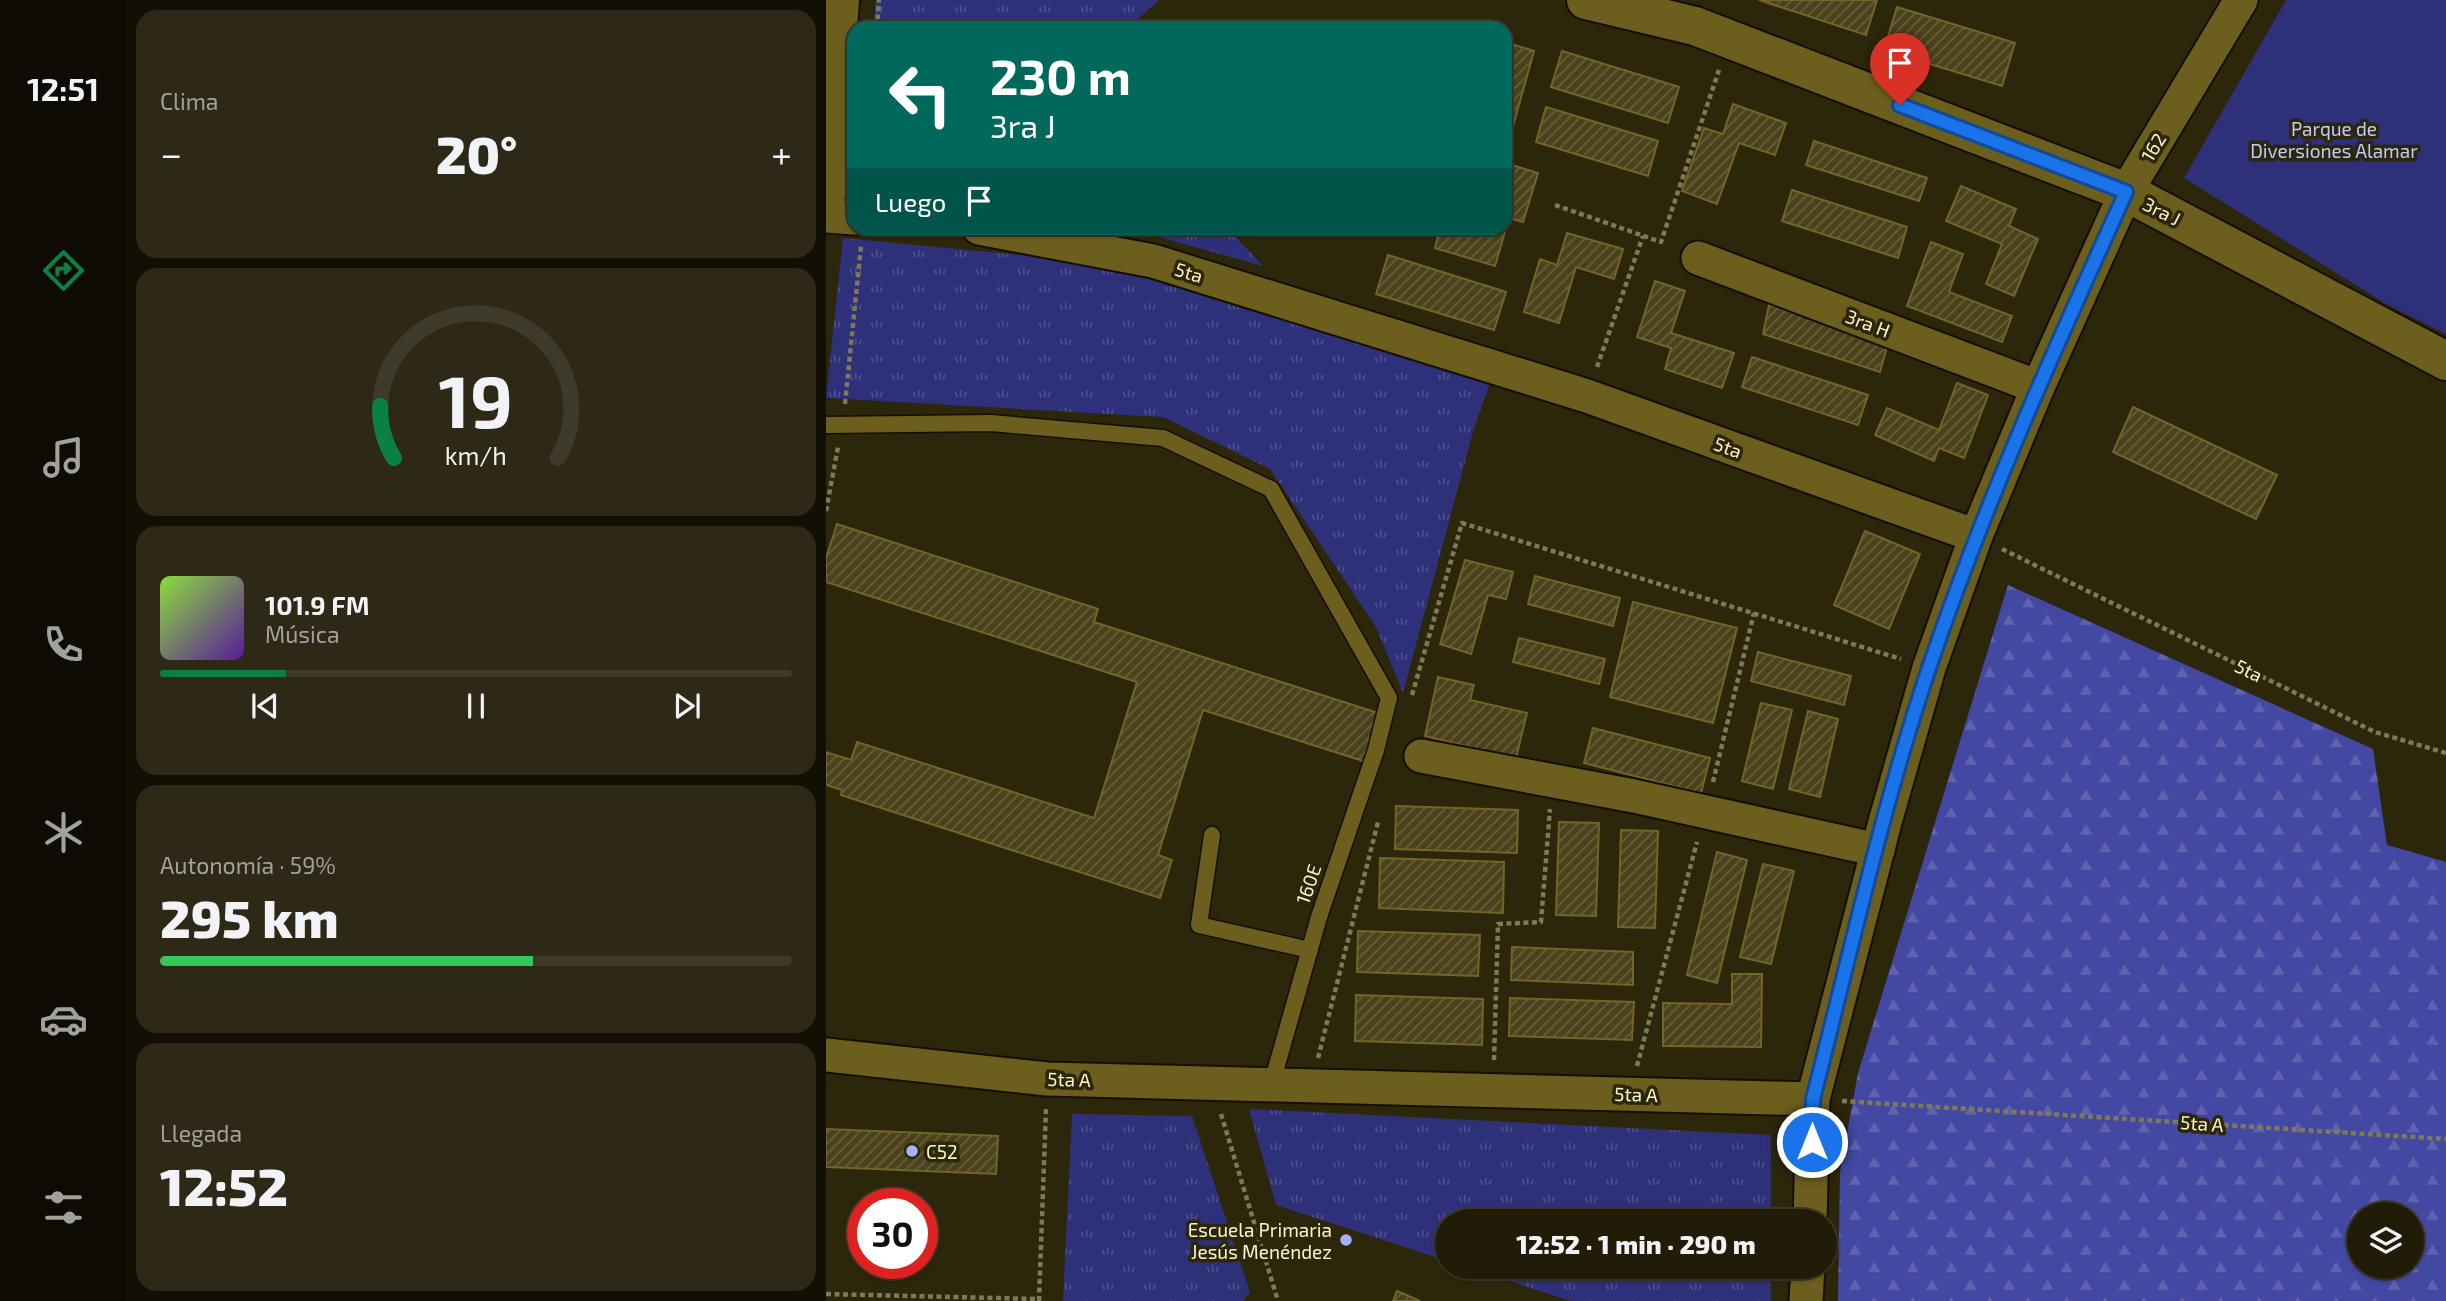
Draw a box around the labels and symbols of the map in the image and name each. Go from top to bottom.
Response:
pin [1870,33,1930,105]
park label: Parque de Diversiones Alamar [2250,117,2418,162]
street label: 162 [2136,129,2170,165]
street label: 3ra J [2139,192,2185,230]
street label: 5ta [1172,257,1206,287]
street label: 3ra H [1843,304,1893,342]
street label: 5ta [1711,431,1745,463]
street label: 5ta [2231,654,2267,686]
street label: 160E [1291,861,1325,907]
street label: 5ta A [1047,1067,1091,1091]
street label: 5ta A [1614,1082,1658,1106]
position arrow [1775,1105,1849,1179]
street label: 5ta A [2180,1110,2225,1136]
place label: C52 [926,1140,958,1163]
marker: C52 [904,1143,920,1159]
speed limit sign: 30 [847,1188,938,1279]
place label: Escuela Primaria Jesús Menéndez [1188,1218,1332,1263]
marker: Escuela Primaria Jesús Menéndez [1338,1232,1354,1248]

